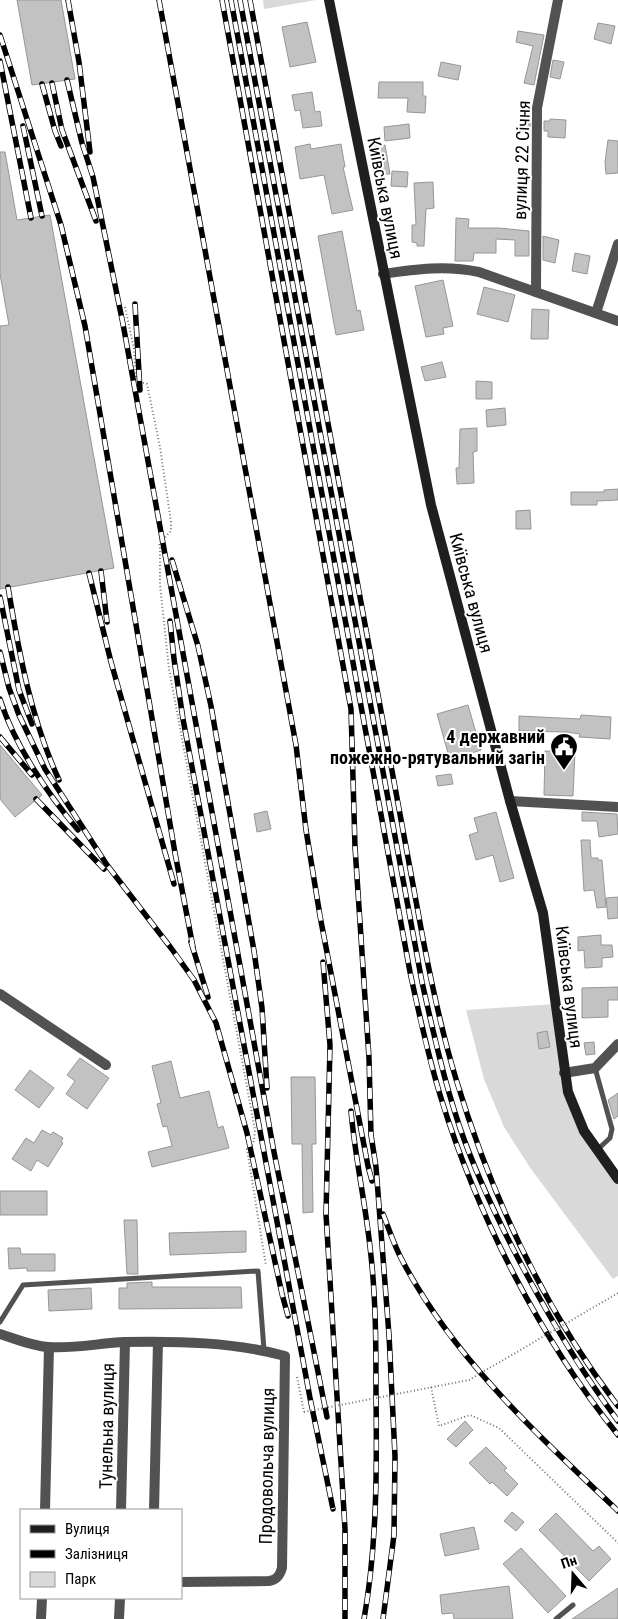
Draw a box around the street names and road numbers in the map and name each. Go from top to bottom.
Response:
street label: вулиця 22 Січня [509,100,534,220]
street label: Київська вулиця [363,135,408,260]
street label: Київська вулиця [445,531,498,655]
street label: Київська вулиця [552,924,587,1049]
street label: Тунельна вулиця [95,1363,118,1489]
street label: Продовольча вулиця [255,1388,278,1544]

